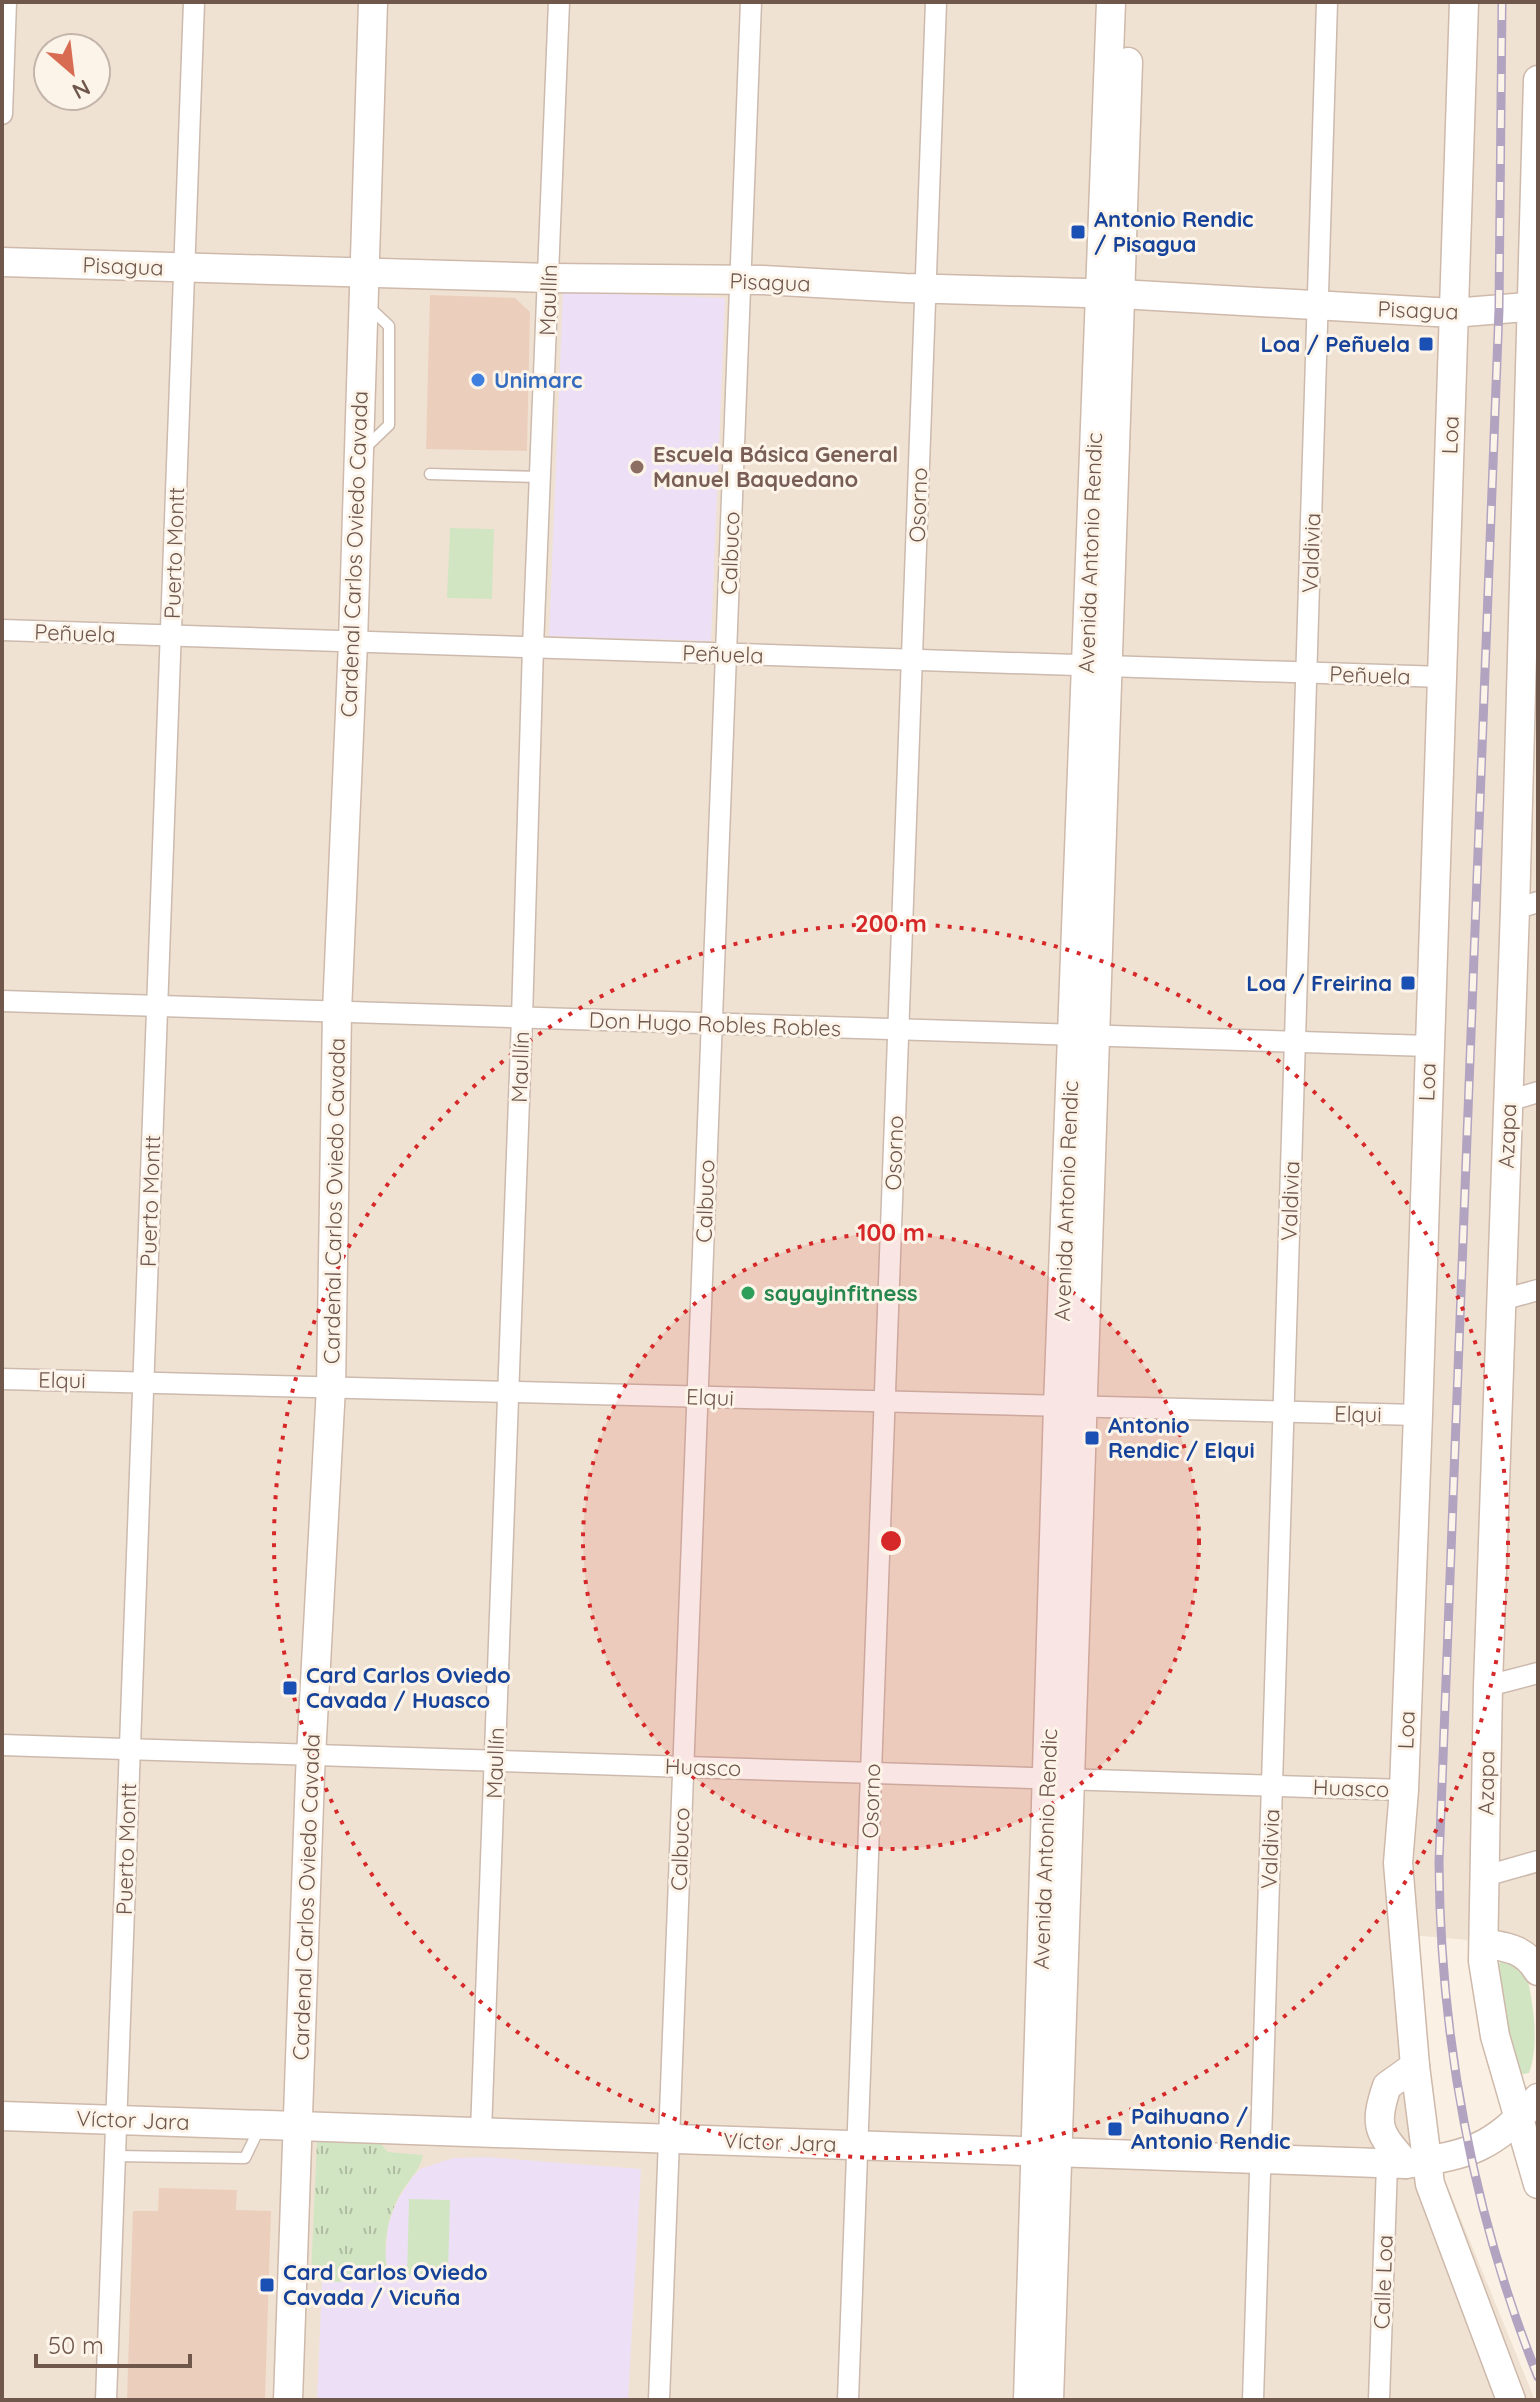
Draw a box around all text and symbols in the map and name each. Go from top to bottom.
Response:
north arrow [32,32,112,112]
text: N [68,74,95,106]
place label: Antonio Rendic / Pisagua [1094,205,1254,258]
marker: Antonio Rendic / Pisagua [1069,223,1087,241]
street label: Pisagua [82,251,164,281]
street label: Maullín [533,264,563,336]
street label: Pisagua [729,267,811,297]
street label: Pisagua [1377,295,1459,325]
place label: Loa / Peñuela [1260,330,1410,358]
marker: Loa / Peñuela [1417,335,1435,353]
place label: Unimarc [494,366,582,394]
marker: Unimarc [469,371,487,389]
street label: Cardenal Carlos Oviedo Cavada [334,390,374,718]
street label: Loa [1435,415,1465,455]
street label: Avenida Antonio Rendic [1072,432,1108,674]
place label: Escuela Básica General Manuel Baquedano [653,440,898,493]
marker: Escuela Básica General Manuel Baquedano [628,458,646,476]
street label: Osorno [903,467,933,543]
street label: Puerto Montt [158,486,190,620]
street label: Calbuco [715,511,745,595]
street label: Valdivia [1296,512,1326,594]
street label: Peñuela [34,618,116,648]
street label: Peñuela [682,639,764,669]
street label: Peñuela [1329,660,1411,690]
text: 200 m [855,908,927,938]
place label: Loa / Freirina [1246,969,1392,997]
marker: Loa / Freirina [1399,974,1417,992]
street label: Don Hugo Robles Robles [588,1006,842,1042]
street label: Maullín [505,1031,535,1103]
street label: Cardenal Carlos Oviedo Cavada [317,1038,351,1364]
street label: Loa [1412,1062,1442,1102]
street label: Avenida Antonio Rendic [1048,1080,1084,1322]
street label: Azapa [1492,1103,1522,1169]
street label: Osorno [879,1115,909,1191]
street label: Puerto Montt [134,1134,166,1268]
street label: Calbuco [690,1159,720,1243]
street label: Valdivia [1275,1160,1305,1242]
text: 100 m [857,1217,925,1247]
place label: sayayinfitness [764,1279,918,1307]
marker: sayayinfitness [739,1284,757,1302]
street label: Elqui [38,1366,86,1394]
street label: Elqui [686,1382,734,1412]
street label: Elqui [1334,1400,1382,1428]
place label: Antonio Rendic / Elqui [1108,1411,1255,1464]
marker: Antonio Rendic / Elqui [1083,1429,1101,1447]
centre of rings [877,1527,905,1555]
place label: Card Carlos Oviedo Cavada / Huasco [306,1661,511,1714]
marker: Card Carlos Oviedo Cavada / Huasco [281,1679,299,1697]
street label: Loa [1391,1710,1421,1750]
street label: Maullín [480,1727,510,1799]
street label: Avenida Antonio Rendic [1027,1728,1063,1970]
street label: Cardenal Carlos Oviedo Cavada [286,1733,326,2061]
street label: Azapa [1471,1750,1501,1816]
street label: Huasco [664,1752,742,1782]
street label: Osorno [856,1763,886,1839]
street label: Huasco [1312,1773,1390,1803]
street label: Puerto Montt [110,1782,142,1916]
street label: Calbuco [665,1807,695,1891]
street label: Valdivia [1255,1808,1285,1890]
place label: Paihuano / Antonio Rendic [1131,2102,1291,2155]
street label: Víctor Jara [76,2104,190,2136]
marker: Paihuano / Antonio Rendic [1106,2120,1124,2138]
street label: Víctor Jara [723,2126,837,2158]
street label: Calle Loa [1367,2234,1399,2330]
place label: Card Carlos Oviedo Cavada / Vicuña [283,2258,488,2311]
marker: Card Carlos Oviedo Cavada / Vicuña [258,2276,276,2294]
scale bar [36,2318,190,2368]
text: 50 m [48,2330,104,2360]

